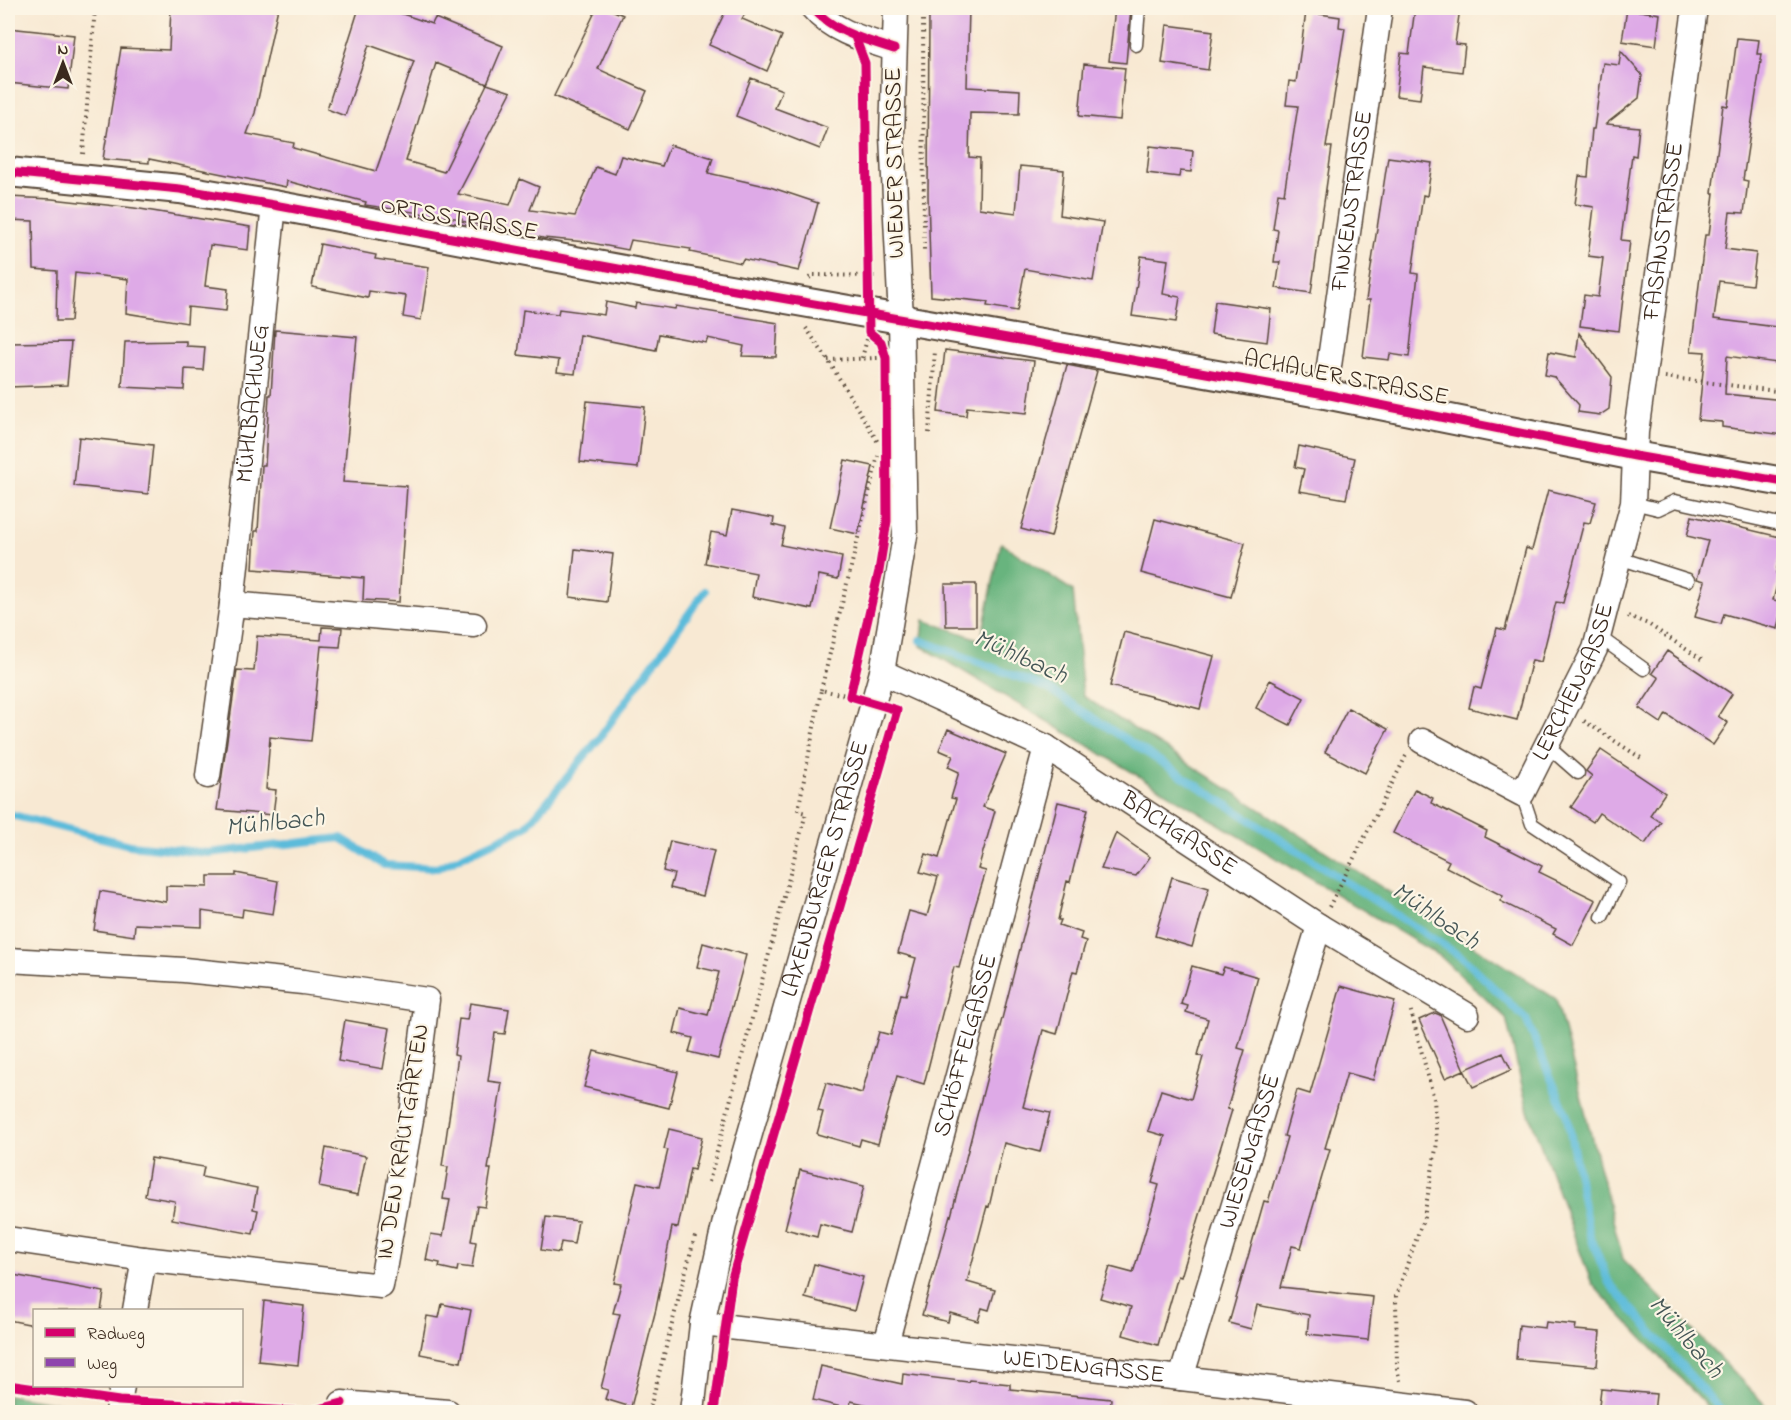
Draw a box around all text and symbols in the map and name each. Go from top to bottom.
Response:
north arrow [33,33,93,93]
text: N [58,38,69,62]
street label: WIENER STRASSE [877,67,915,259]
street label: FINKENSTRASSE [1322,108,1383,295]
street label: FASANSTRASSE [1634,140,1694,324]
street label: ORTSSTRASSE [377,189,541,251]
street label: MÜHLBACHWEG [227,323,279,485]
street label: ACHAUER STRASSE [1240,342,1452,416]
street label: LERCHENGASSE [1524,600,1624,767]
water label: Mühlbach [967,621,1074,696]
street label: LAXENBURGER STRASSE [772,737,879,1001]
street label: BACHGASSE [1112,782,1244,885]
water label: Mühlbach [224,800,327,848]
water label: Mühlbach [1383,874,1487,961]
street label: SCHÖFFELGASSE [925,950,1007,1141]
street label: IN DEN KRAUTGÄRTEN [368,1022,440,1262]
street label: WIESENGASSE [1210,1070,1290,1233]
water label: Mühlbach [1638,1288,1732,1388]
legend [33,1309,243,1387]
text: Radweg [87,1322,145,1349]
street label: WEIDENGASSE [1001,1341,1166,1394]
text: Weg [87,1352,117,1379]

